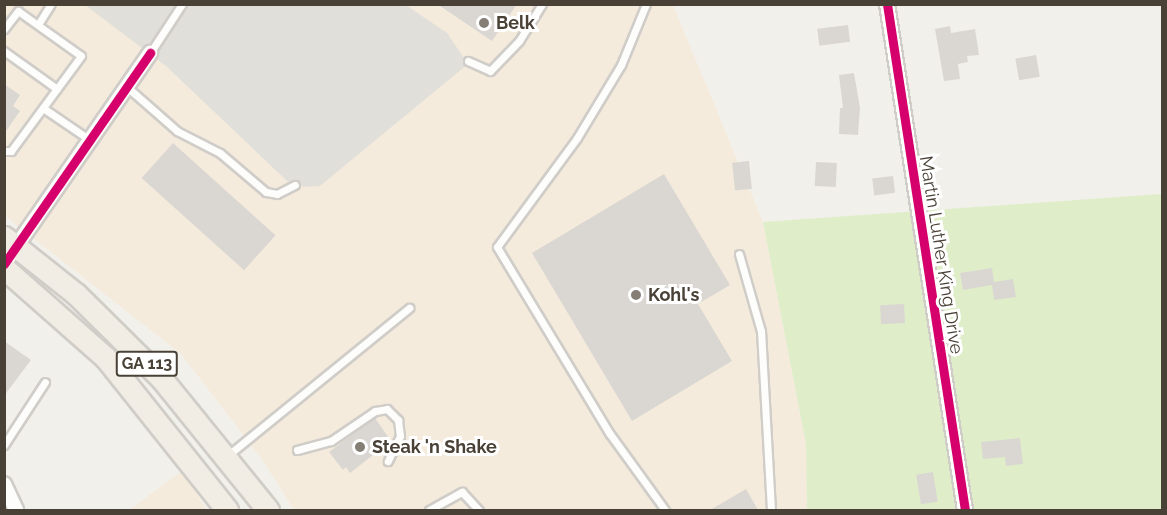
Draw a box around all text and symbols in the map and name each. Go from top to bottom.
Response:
place label: Belk [496,12,535,34]
marker: Belk [477,16,491,30]
street label: Martin Luther King Drive [915,154,967,356]
place label: Kohl's [648,284,700,306]
marker: Kohl's [629,288,643,302]
road number: GA 113 [116,351,178,377]
place label: Steak 'n Shake [372,436,497,458]
marker: Steak 'n Shake [353,440,367,454]

